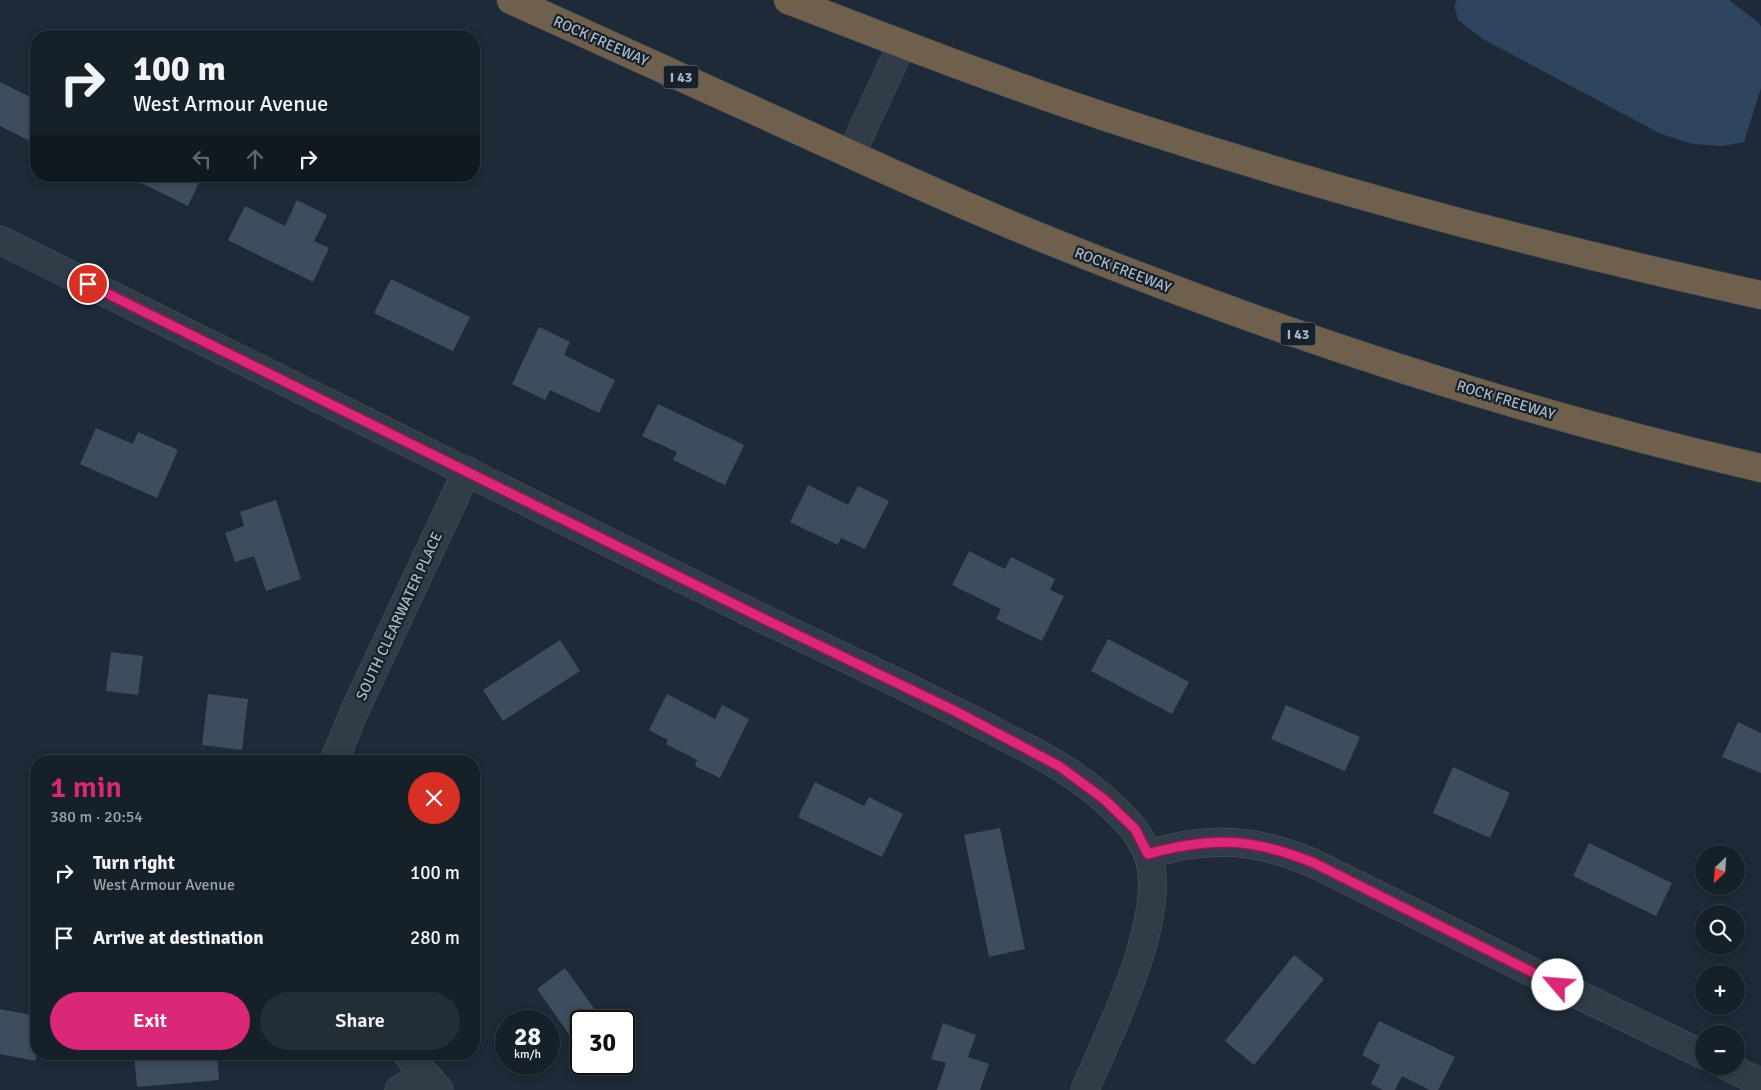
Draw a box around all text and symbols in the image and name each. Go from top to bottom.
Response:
street label: ROCK FREEWAY [551,12,652,70]
text: 100 m [133,47,226,90]
icon: right [50,50,115,115]
road number: I 43 [664,66,698,88]
text: West Armour Avenue [133,90,328,117]
icon: left [188,145,216,173]
icon: ahead [241,145,269,173]
icon: right [294,145,322,173]
street label: ROCK FREEWAY [1072,243,1174,297]
pin [67,263,109,305]
icon: arrive [74,270,102,298]
road number: I 43 [1280,322,1316,346]
street label: ROCK FREEWAY [1455,376,1558,424]
street label: SOUTH CLEARWATER PLACE [352,529,446,703]
text: 1 min [50,769,122,806]
button: close [408,772,460,824]
text: 380 m · 20:54 [50,807,143,827]
north arrow [1695,845,1745,895]
map controls [1695,845,1745,1075]
text: Turn right [93,851,175,875]
icon: right [50,859,78,887]
text: 100 m [410,861,460,885]
text: West Armour Avenue [93,875,235,895]
button: search [1695,905,1745,955]
icon: arrive [50,924,78,952]
text: Arrive at destination [93,926,264,950]
text: 280 m [410,926,460,950]
position arrow [1531,958,1583,1010]
button: + [1695,965,1745,1015]
button: Exit [50,992,250,1050]
button: Share [260,992,460,1050]
speed limit sign: 30 [570,1010,635,1075]
text: 28 [514,1021,541,1052]
button: − [1695,1025,1745,1075]
text: km/h [514,1047,541,1062]

